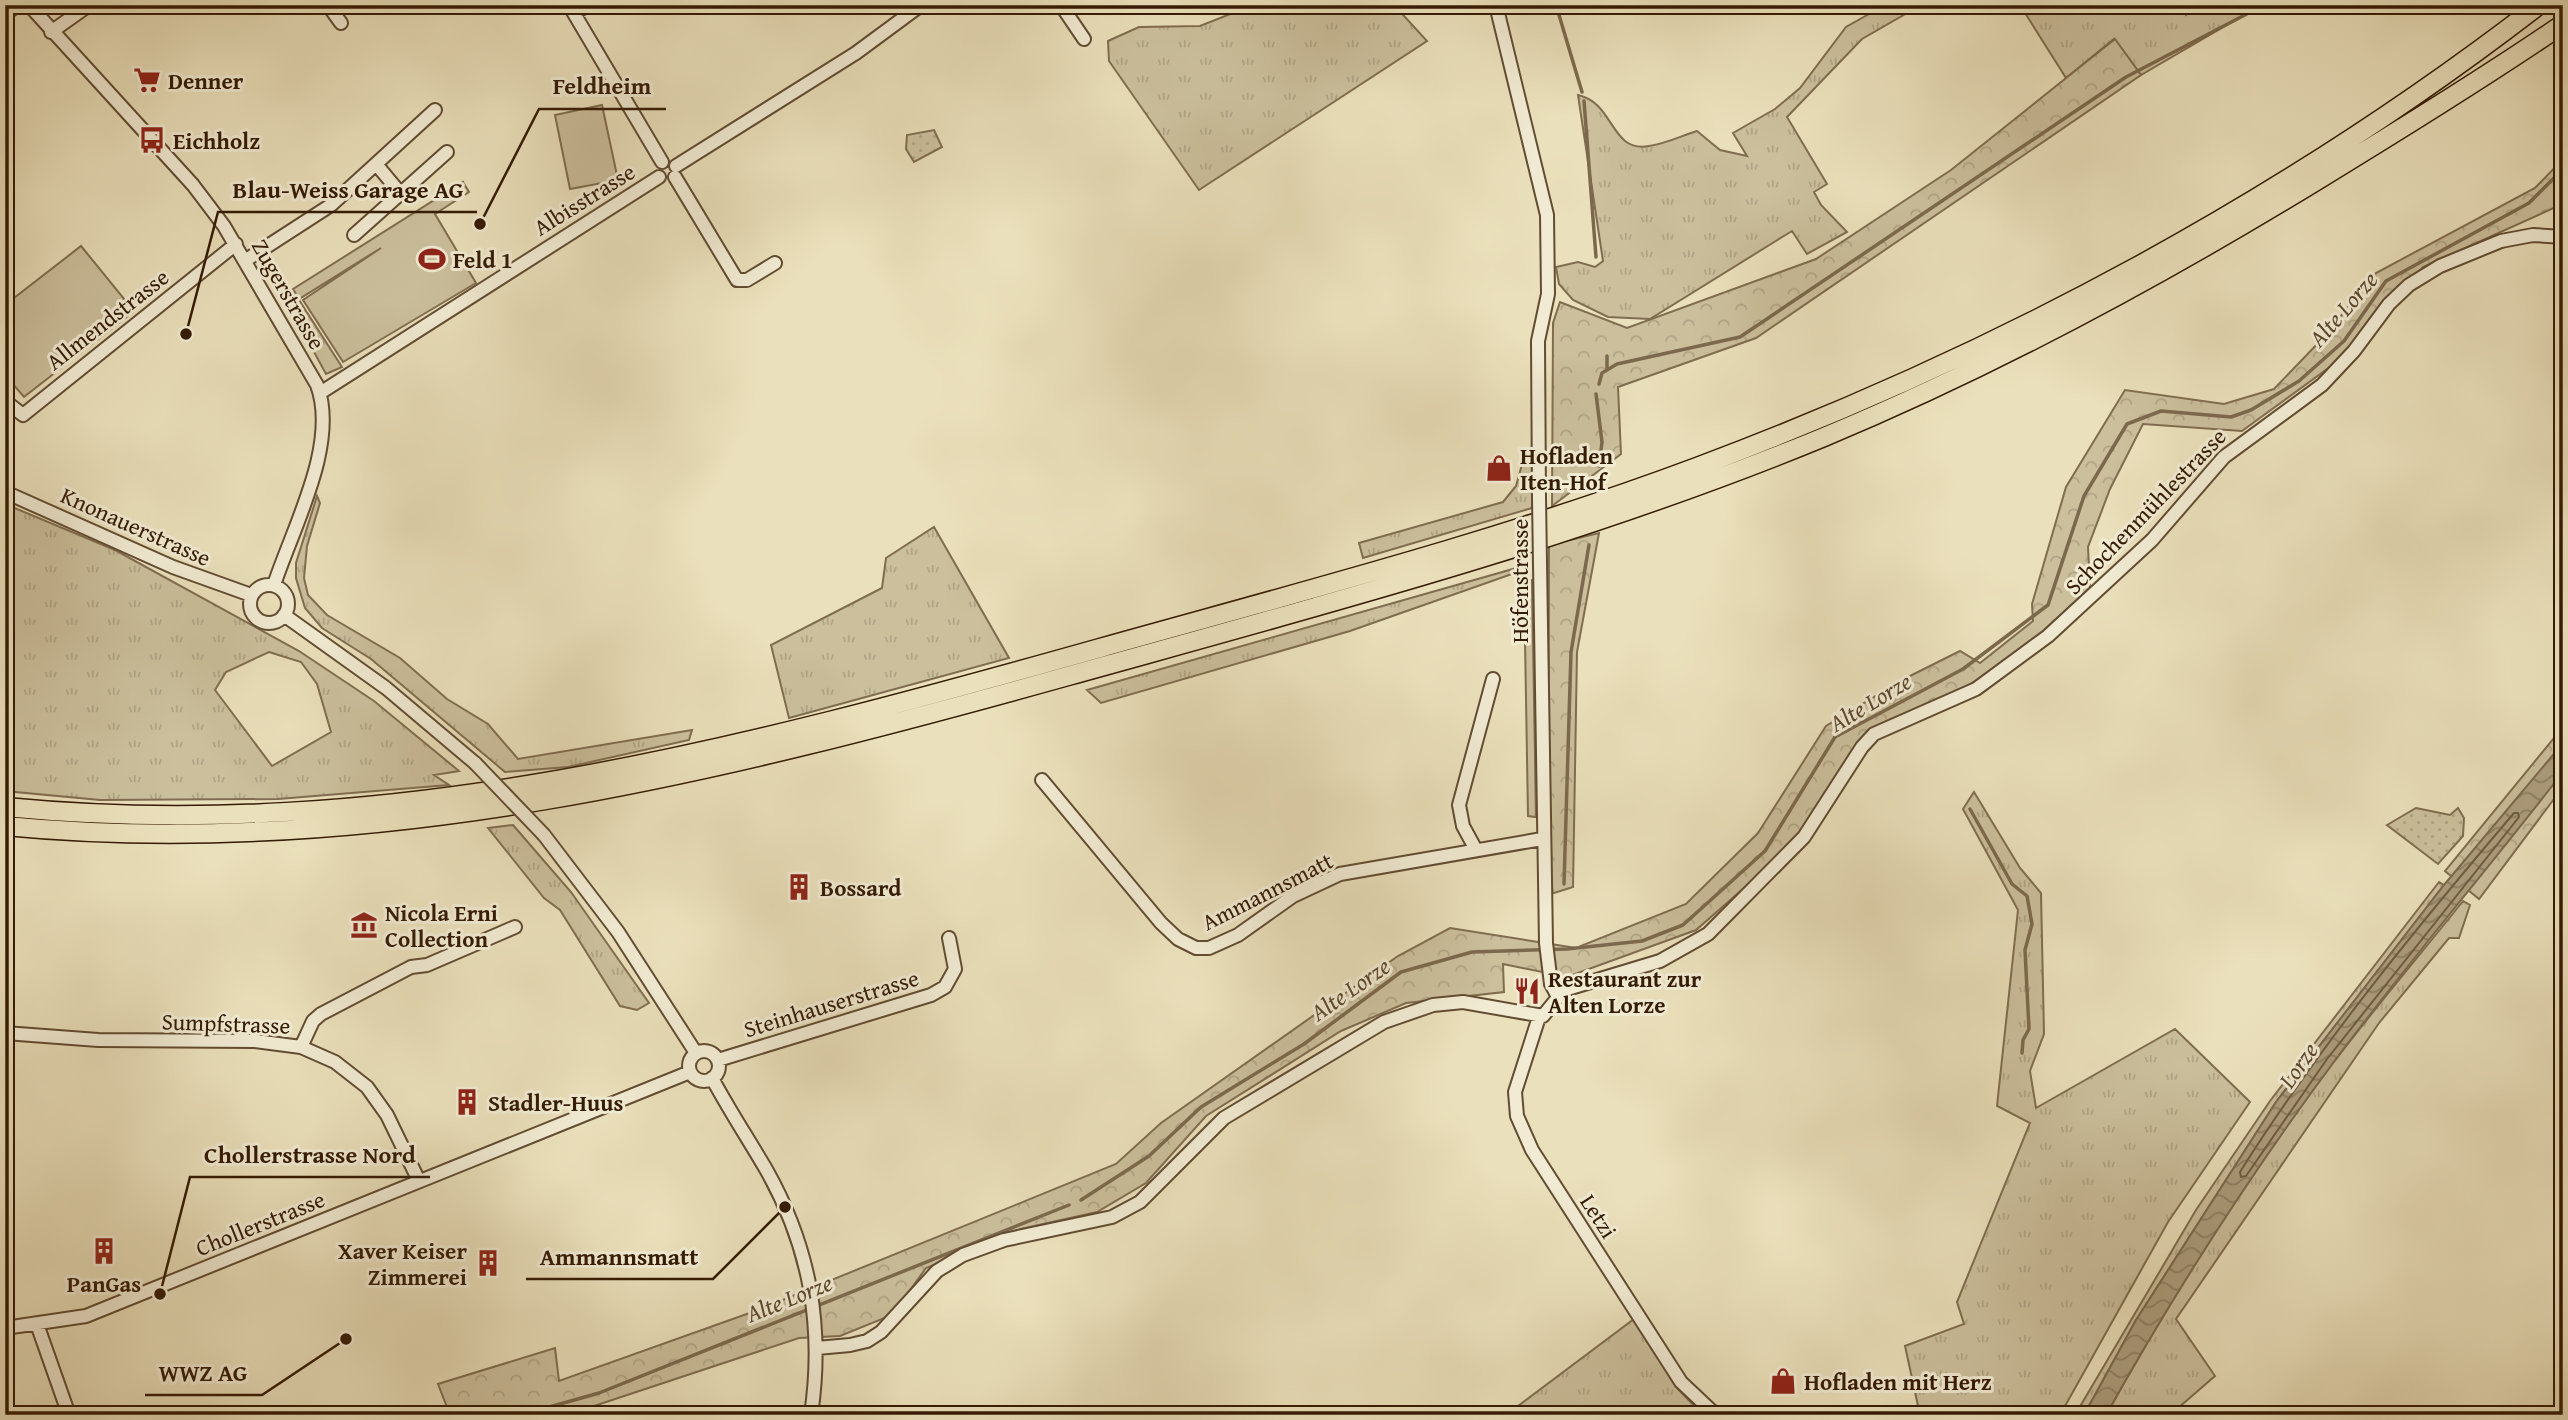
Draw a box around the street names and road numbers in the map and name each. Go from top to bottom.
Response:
street label: Albisstrasse [527,155,641,243]
street label: Zugerstrasse [244,233,334,355]
street label: Allmendstrasse [39,260,175,378]
street label: Schochenmühlestrasse [2057,420,2233,602]
street label: Knonauerstrasse [56,478,216,574]
street label: Höfenstrasse [1503,519,1536,643]
street label: Ammannsmatt [1196,844,1338,938]
street label: Steinhauserstrasse [739,961,923,1045]
street label: Sumpfstrasse [161,1004,291,1042]
street label: Chollerstrasse [190,1182,330,1264]
street label: Letzi [1572,1187,1626,1245]

